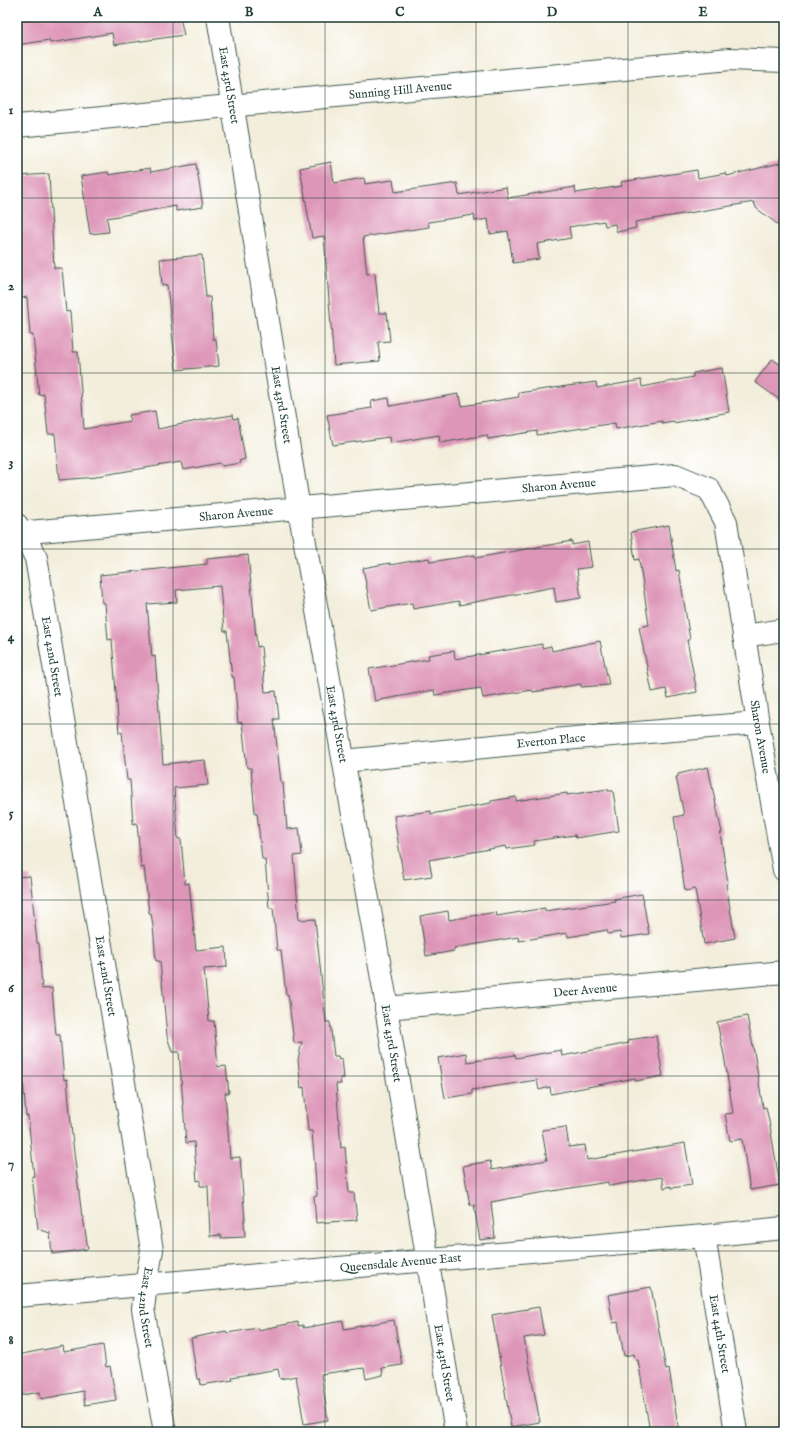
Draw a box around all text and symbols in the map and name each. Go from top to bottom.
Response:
text: A [93,4,104,21]
text: B [245,4,254,21]
text: C [395,4,405,21]
text: D [547,4,558,21]
text: E [698,4,708,21]
street label: East 43rd Street [215,45,243,125]
street label: Sunning Hill Avenue [348,78,453,102]
text: 1 [9,102,14,119]
text: 2 [8,278,14,295]
street label: East 43rd Street [268,365,296,445]
text: 3 [9,454,14,471]
street label: Sharon Avenue [521,474,597,496]
street label: Sharon Avenue [198,503,274,524]
street label: East 42nd Street [38,615,67,698]
text: 4 [8,629,15,646]
street label: East 43rd Street [323,684,351,764]
street label: Sharon Avenue [747,699,774,775]
street label: Everton Place [516,730,586,751]
text: 5 [9,805,14,822]
street label: East 42nd Street [92,935,120,1017]
text: 6 [8,980,14,997]
street label: Deer Avenue [552,980,618,1000]
street label: East 43rd Street [378,1003,406,1083]
text: 7 [8,1156,14,1173]
street label: Queensdale Avenue East [339,1250,462,1275]
street label: East 42nd Street [135,1266,157,1349]
street label: East 44th Street [706,1293,734,1374]
street label: East 43rd Street [431,1323,458,1403]
text: 8 [8,1332,14,1349]

